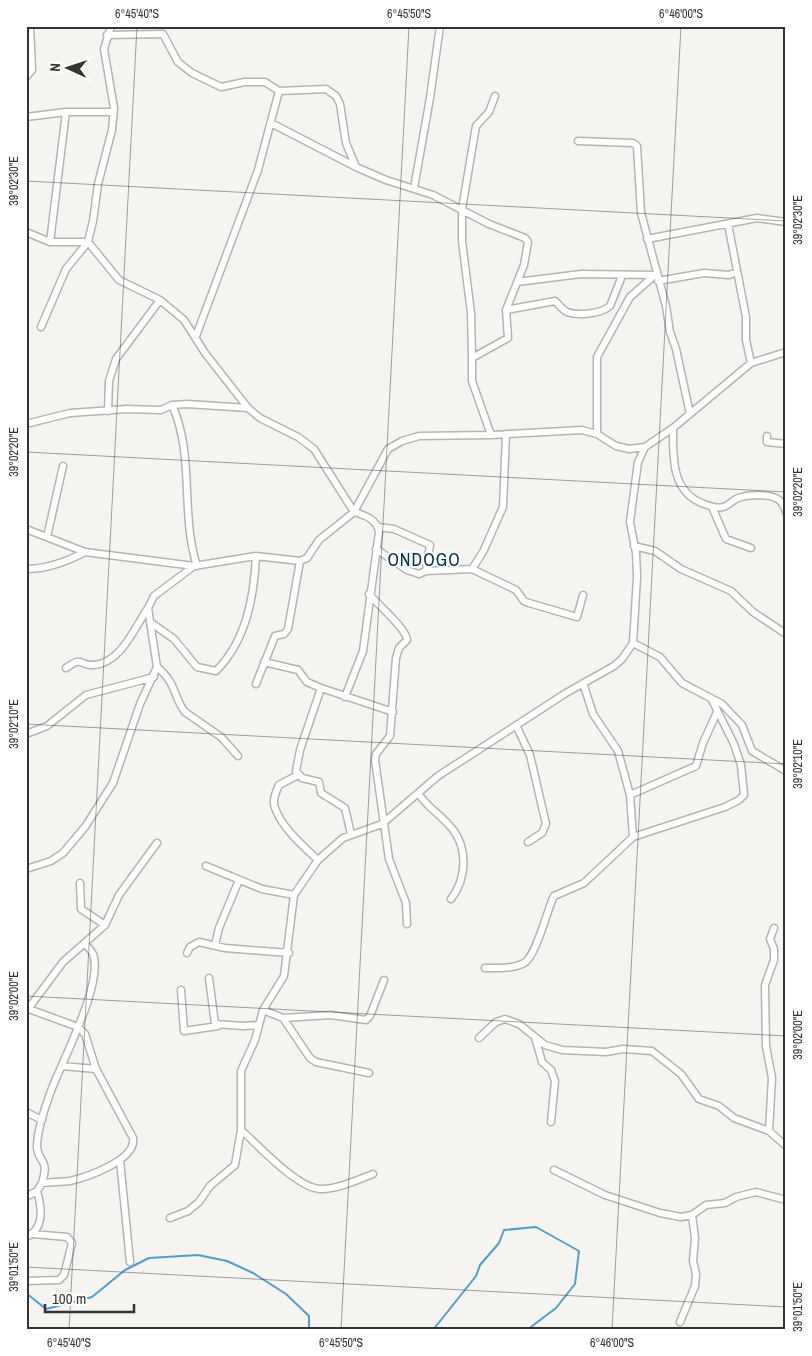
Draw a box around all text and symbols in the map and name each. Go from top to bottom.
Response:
text: 6°45'40"S [115,6,159,22]
text: 6°45'50"S [387,6,431,22]
text: 6°46'00"S [659,6,703,22]
north arrow [42,42,92,92]
text: N [46,63,64,72]
text: 39°02'30"E [6,156,22,206]
text: 39°02'30"E [790,195,806,245]
text: 39°02'20"E [6,427,22,477]
text: 39°02'20"E [790,467,806,517]
district label: ONDOGO [387,547,461,572]
text: 39°02'10"E [6,699,22,749]
text: 39°02'10"E [790,739,806,789]
text: 39°02'00"E [6,971,22,1021]
text: 39°02'00"E [790,1010,806,1060]
text: 39°01'50"E [6,1242,22,1292]
scale bar [45,1281,134,1313]
text: 39°01'50"E [790,1282,806,1332]
text: 100 m [52,1288,86,1309]
text: 6°45'40"S [47,1335,91,1351]
text: 6°45'50"S [319,1335,363,1351]
text: 6°46'00"S [590,1335,634,1351]

